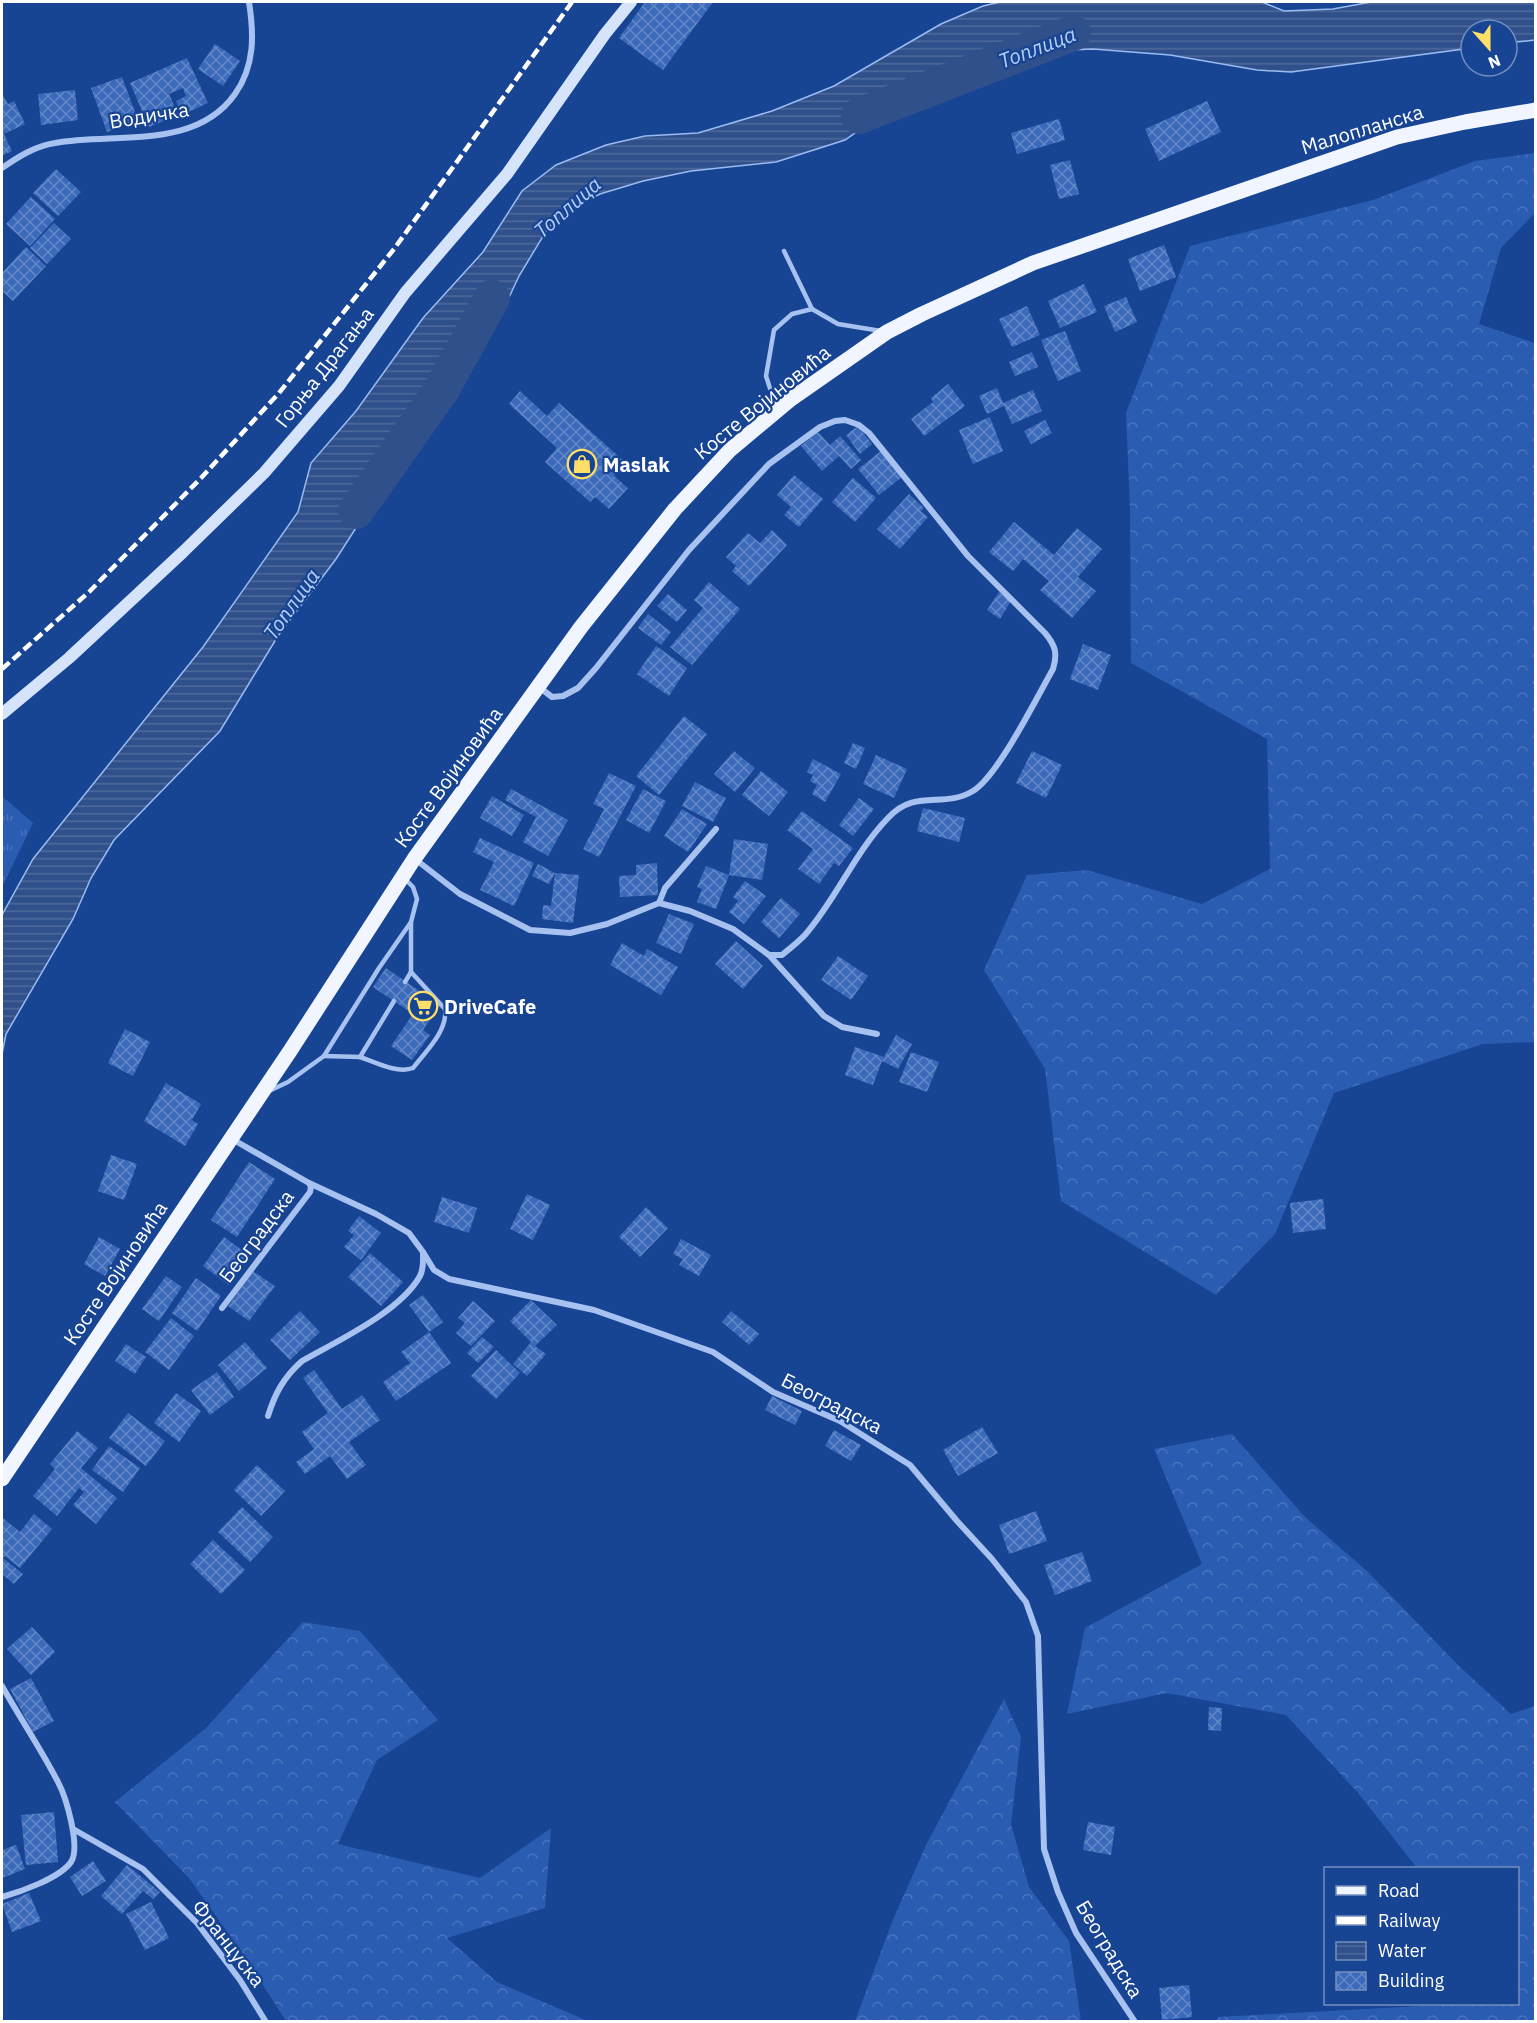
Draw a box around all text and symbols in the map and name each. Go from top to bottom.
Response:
north arrow [1459,18,1519,78]
water label: Топлица [994,19,1080,75]
text: N [1485,51,1503,73]
street label: Водичка [107,95,191,135]
street label: Малопланска [1298,98,1427,160]
water label: Топлица [527,170,607,244]
street label: Горња Драгања [268,301,380,433]
street label: Косте Војиновића [688,338,836,465]
shop icon: Maslak [566,448,598,480]
place label: Maslak [603,451,670,478]
water label: Топлица [256,563,326,645]
street label: Косте Војиновића [388,701,508,853]
supermarket icon: DriveCafe [407,990,439,1022]
place label: DriveCafe [444,993,536,1020]
street label: Београдска [212,1184,300,1288]
street label: Косте Војиновића [57,1196,173,1350]
street label: Београдска [777,1366,887,1440]
legend [1324,1867,1519,2005]
text: Road [1378,1879,1419,1902]
street label: Француска [186,1894,272,1993]
street label: Београдска [1070,1895,1150,2003]
text: Railway [1378,1909,1440,1932]
text: Water [1378,1939,1427,1962]
text: Building [1378,1969,1445,1992]

